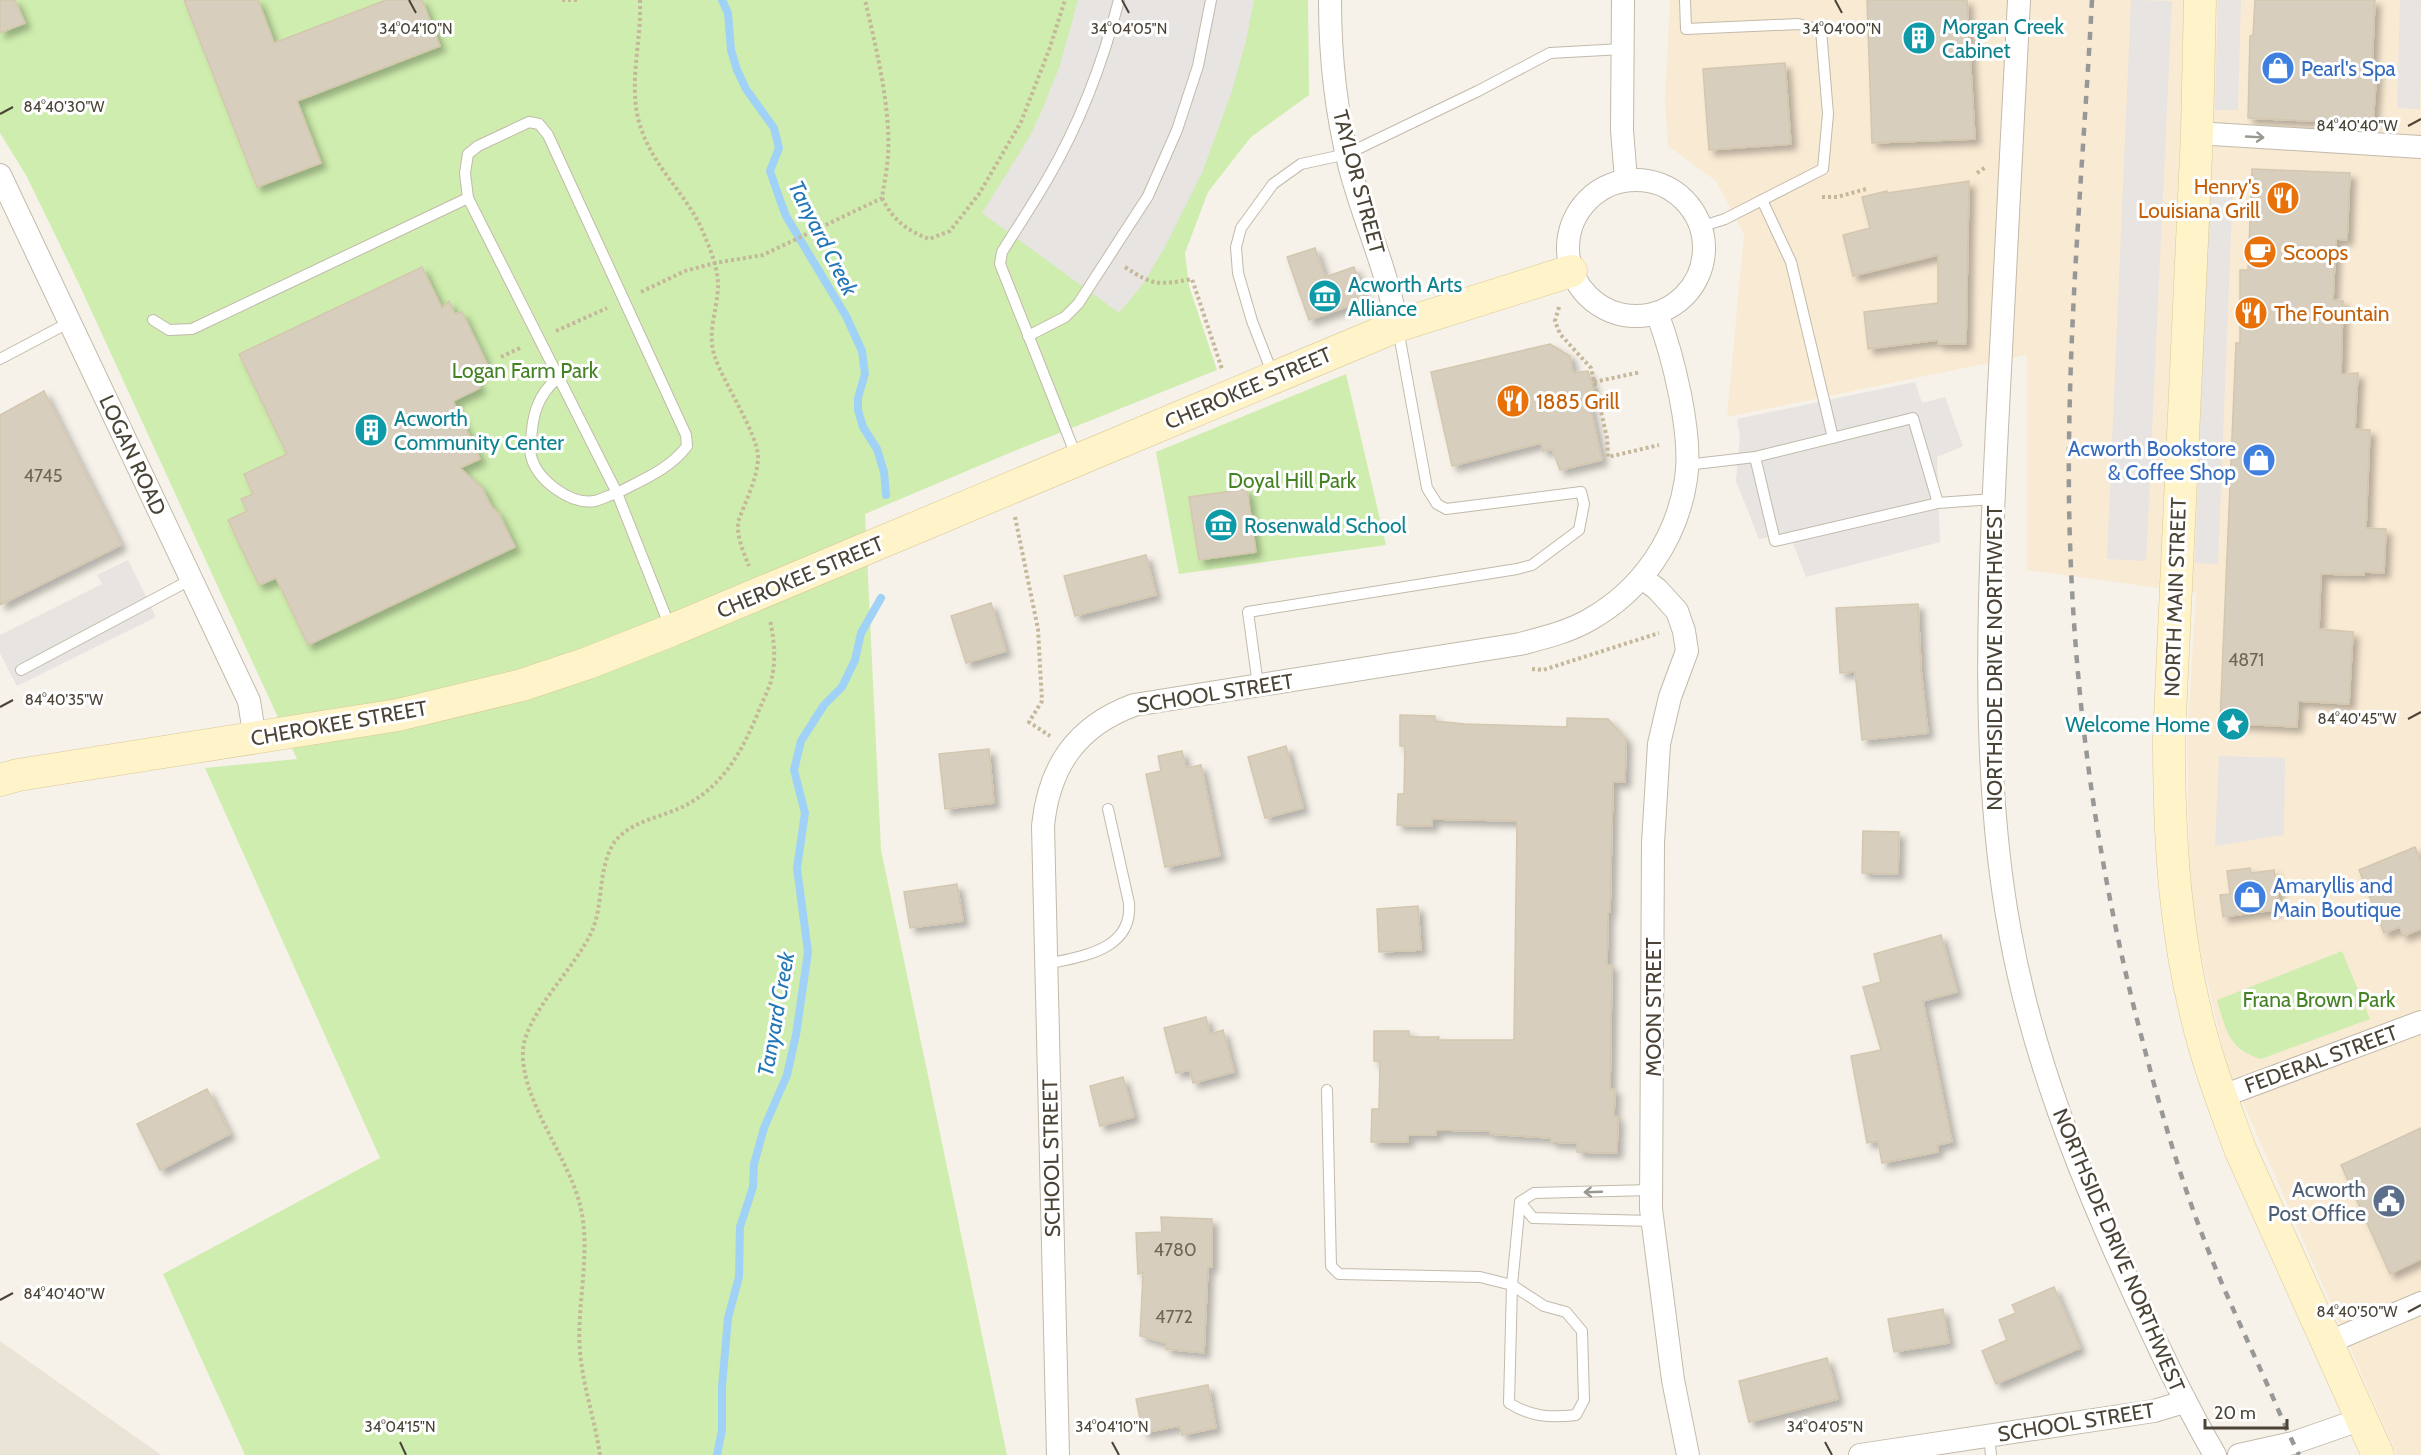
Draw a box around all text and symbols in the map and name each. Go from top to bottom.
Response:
place label: Morgan Creek Cabinet [1942,14,2065,63]
text: 34°04'10"N [379,20,453,38]
text: 34°04'05"N [1091,20,1167,38]
text: 34°04'00"N [1803,20,1881,38]
building icon: Morgan Creek Cabinet [1901,20,1937,56]
shop icon: Pearl's Spa [2260,50,2296,86]
place label: Pearl's Spa [2301,56,2396,81]
text: 84°40'30"W [24,98,105,116]
street label: TAYLOR STREET [1328,107,1390,257]
text: 84°40'40"W [2316,117,2398,135]
one-way arrow [2245,131,2265,142]
place label: Henry's Louisiana Grill [2138,174,2260,223]
water label: Tanyard Creek [782,176,864,301]
restaurant icon: Henry's Louisiana Grill [2265,180,2301,216]
cafe icon: Scoops [2242,234,2278,270]
place label: Scoops [2283,240,2348,265]
place label: Acworth Arts Alliance [1348,272,1462,321]
museum icon: Acworth Arts Alliance [1307,278,1343,314]
restaurant icon: The Fountain [2233,295,2269,331]
place label: The Fountain [2274,301,2389,326]
street label: CHEROKEE STREET [1161,342,1335,434]
park label: Logan Farm Park [452,358,599,383]
restaurant icon: 1885 Grill [1495,383,1531,419]
place label: 1885 Grill [1536,389,1619,414]
street label: LOGAN ROAD [94,391,172,519]
place label: Acworth Community Center [394,406,564,455]
building icon: Acworth Community Center [353,412,389,448]
place label: Acworth Bookstore & Coffee Shop [2068,436,2236,485]
shop icon: Acworth Bookstore & Coffee Shop [2241,442,2277,478]
house number: 4745 [24,465,62,487]
park label: Doyal Hill Park [1228,468,1357,493]
street label: NORTH MAIN STREET [2159,497,2191,697]
street label: NORTHSIDE DRIVE NORTHWEST [1982,505,2007,811]
museum icon: Rosenwald School [1203,507,1239,543]
place label: Rosenwald School [1244,513,1407,538]
street label: CHEROKEE STREET [713,531,887,623]
house number: 4871 [2228,649,2264,671]
street label: SCHOOL STREET [1135,668,1295,718]
text: 84°40'35"W [25,691,104,709]
street label: CHEROKEE STREET [249,695,429,751]
place icon: Welcome Home [2215,706,2251,742]
text: 84°40'45"W [2318,710,2397,728]
place label: Welcome Home [2065,712,2210,737]
place label: Amaryllis and Main Boutique [2273,873,2401,922]
shop icon: Amaryllis and Main Boutique [2232,879,2268,915]
street label: MOON STREET [1641,937,1666,1077]
water label: Tanyard Creek [752,949,800,1078]
park label: Frana Brown Park [2243,987,2396,1012]
street label: FEDERAL STREET [2241,1020,2401,1098]
street label: SCHOOL STREET [1037,1079,1065,1237]
street label: NORTHSIDE DRIVE NORTHWEST [2048,1105,2190,1395]
place label: Acworth Post Office [2268,1177,2366,1226]
public building icon: Acworth Post Office [2371,1183,2407,1219]
one-way arrow [1583,1186,1603,1198]
house number: 4780 [1154,1239,1196,1261]
text: 84°40'40"W [23,1285,105,1303]
text: 84°40'50"W [2317,1303,2398,1321]
house number: 4772 [1155,1306,1193,1328]
scale bar [2205,1392,2288,1430]
street label: SCHOOL STREET [1996,1397,2156,1447]
text: 20 m [2214,1402,2256,1424]
text: 34°04'15"N [365,1418,435,1436]
text: 34°04'10"N [1075,1418,1149,1436]
text: 34°04'05"N [1787,1418,1863,1436]

